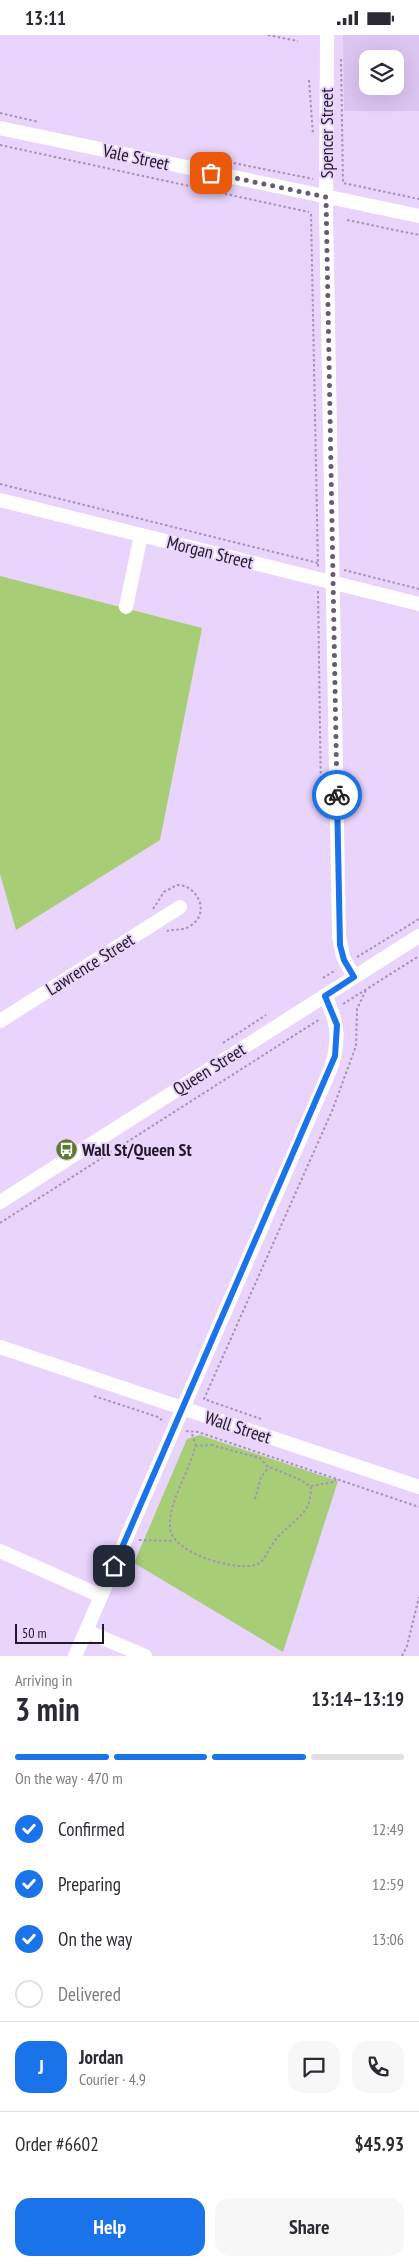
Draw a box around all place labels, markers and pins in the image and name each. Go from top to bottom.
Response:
pin [190,152,232,194]
bus stop icon: Wall St/Queen St [54,1137,78,1161]
place label: Wall St/Queen St [81,1138,193,1161]
pin [93,1545,135,1587]

